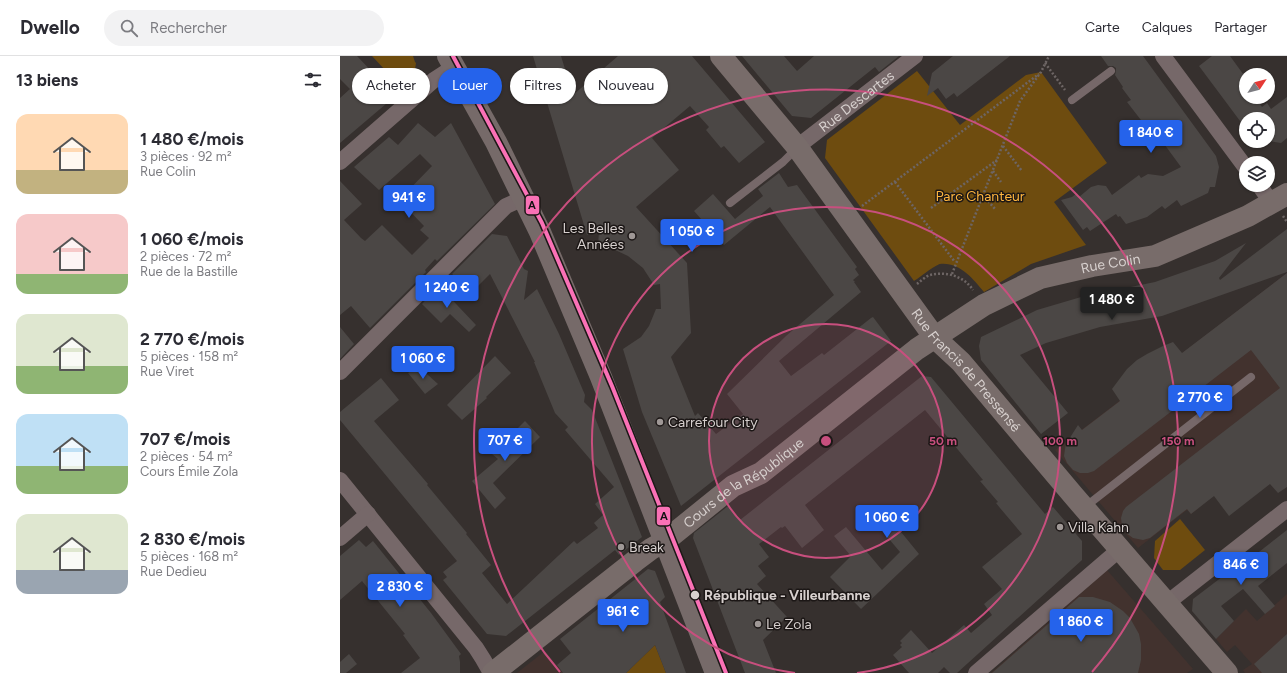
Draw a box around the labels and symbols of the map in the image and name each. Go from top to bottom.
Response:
street label: Rue Descartes [816,67,898,136]
north arrow [1239,68,1275,104]
pin: 1 840 € [1114,120,1188,154]
pin: 941 € [381,185,437,219]
park label: Parc Chanteur [935,188,1025,205]
line badge: A [525,195,540,215]
text: A [528,199,536,212]
pin: 1 050 € [655,219,729,253]
place label: Les Belles Années [563,220,624,253]
marker: Les Belles Années [627,231,637,241]
street label: Rue Colin [1079,250,1142,277]
pin: 1 240 € [410,275,484,309]
pin: 1 480 € [1075,287,1149,321]
street label: Rue Francis de Pressensé [908,306,1024,436]
pin: 1 060 € [386,346,460,380]
pin: 2 770 € [1163,385,1237,419]
place label: Carrefour City [668,414,758,431]
marker: Carrefour City [655,417,665,427]
pin: 707 € [477,428,533,462]
street label: Cours de la République [680,434,808,532]
centre of rings [819,434,833,448]
text: 50 m [929,434,957,448]
text: 100 m [1043,434,1077,448]
text: 150 m [1161,434,1195,448]
pin: 1 060 € [850,505,924,539]
line badge: A [656,506,671,526]
text: A [660,510,668,523]
place label: Villa Kahn [1068,519,1129,536]
marker: Villa Kahn [1055,522,1065,532]
place label: Break [629,539,664,556]
marker: Break [616,542,626,552]
pin: 846 € [1213,552,1269,586]
pin: 2 830 € [363,574,437,608]
place label: République - Villeurbanne [704,587,870,604]
marker: République - Villeurbanne [689,589,701,601]
pin: 961 € [595,599,651,633]
pin: 1 860 € [1044,609,1118,643]
place label: Le Zola [766,616,812,633]
marker: Le Zola [753,619,763,629]

